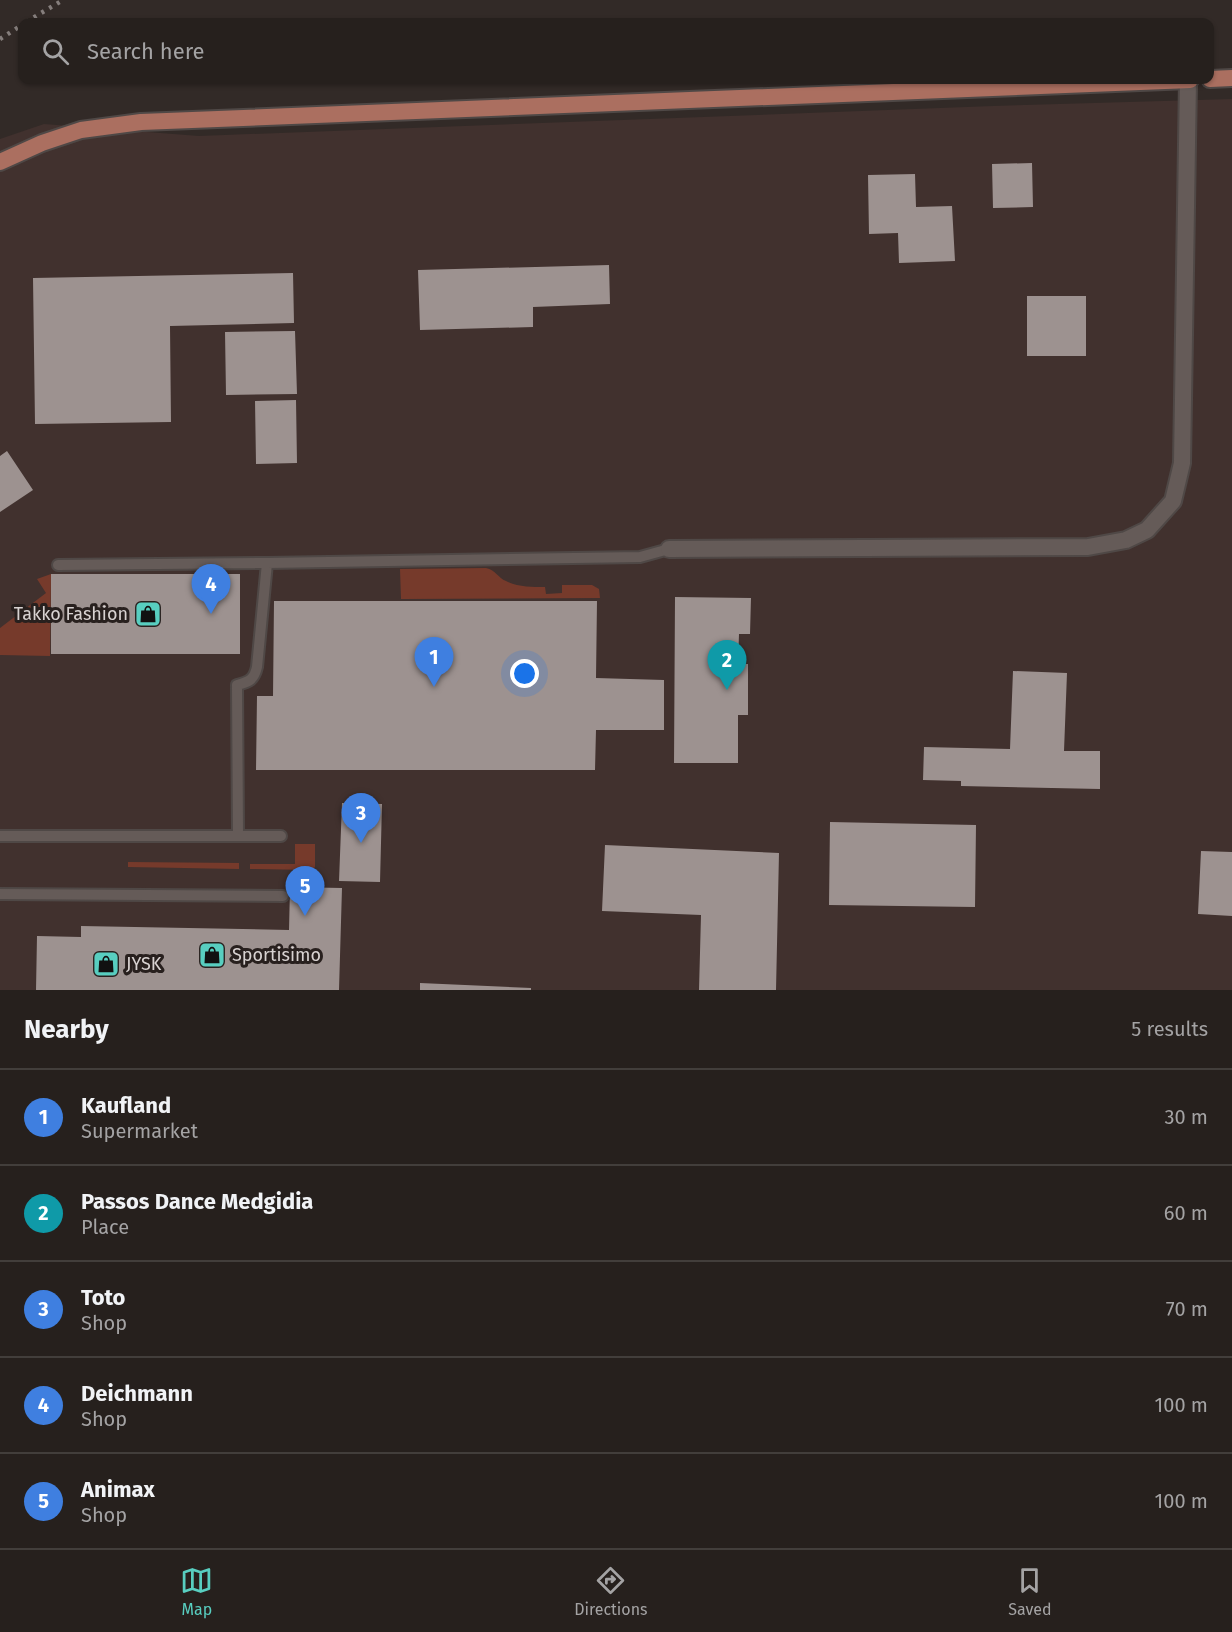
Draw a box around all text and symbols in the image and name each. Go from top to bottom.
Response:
search box [18,18,1214,84]
icon: search [39,35,72,68]
text: Search here [87,38,205,65]
pin: 4 [192,564,230,614]
shop icon: Takko Fashion [133,599,163,629]
place label: Takko Fashion [14,603,128,625]
pin: 1 [414,638,454,687]
pin: 2 [708,640,746,690]
your location [510,659,539,688]
pin: 3 [342,794,380,843]
pin: 5 [286,866,324,916]
shop icon: Sportisimo [197,940,227,970]
place label: Sportisimo [232,944,321,966]
shop icon: JYSK [91,949,121,979]
place label: JYSK [126,953,162,975]
text: Nearby [24,1014,109,1045]
text: 5 results [1131,1017,1208,1041]
text: Kaufland [81,1092,171,1119]
text: 1 [39,1105,48,1129]
text: 30 m [1164,1105,1208,1129]
text: Supermarket [81,1119,198,1143]
text: Passos Dance Medgidia [81,1188,313,1215]
text: 2 [38,1201,49,1225]
text: 60 m [1164,1201,1208,1225]
text: Place [81,1215,129,1239]
text: Toto [81,1284,125,1311]
text: 3 [38,1297,49,1321]
text: 70 m [1166,1297,1208,1321]
text: Shop [81,1311,127,1335]
text: Deichmann [81,1380,193,1407]
text: 4 [38,1393,49,1417]
text: 100 m [1155,1393,1208,1417]
text: Shop [81,1407,127,1431]
text: Animax [81,1476,155,1503]
text: 5 [38,1489,49,1513]
text: 100 m [1155,1489,1208,1513]
text: Shop [81,1503,127,1527]
tab: Map [180,1564,213,1619]
tab: Directions [574,1564,648,1619]
tab: Saved [1008,1564,1052,1619]

